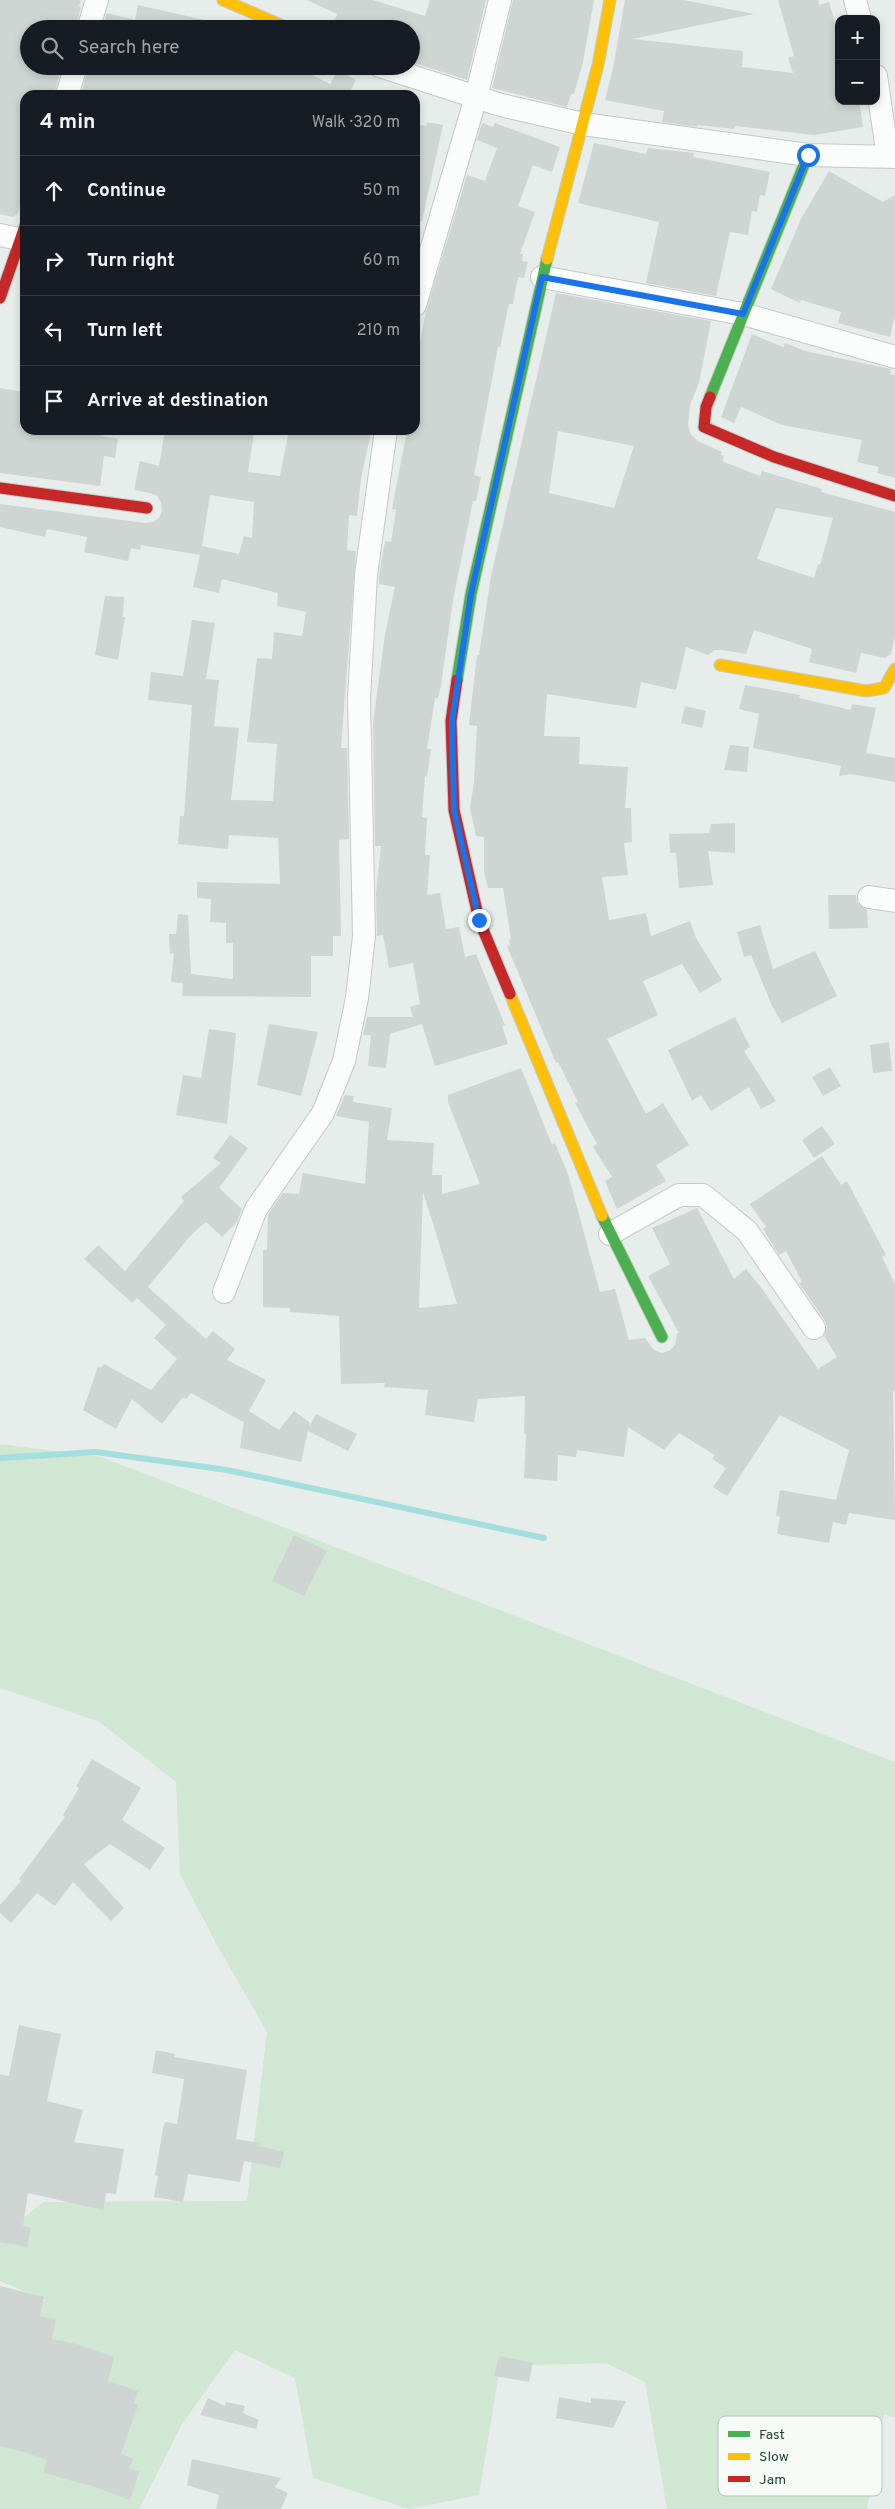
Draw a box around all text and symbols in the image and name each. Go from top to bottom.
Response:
map controls [835,15,880,105]
button: + [835,15,880,60]
search box [20,20,420,75]
icon: search [38,34,66,62]
text: Search here [78,36,180,60]
button: − [835,60,880,105]
text: 4 min [40,109,96,136]
text: Walk · 320 m [312,113,400,133]
route start [797,144,820,167]
icon: ahead [40,177,68,205]
text: Continue [87,179,166,203]
text: 50 m [363,181,400,201]
icon: right [40,247,68,275]
text: Turn right [87,249,175,273]
text: 60 m [363,251,400,271]
icon: left [40,317,68,345]
text: Turn left [87,319,163,343]
text: 210 m [357,321,400,341]
icon: arrive [40,387,68,415]
text: Arrive at destination [87,389,268,413]
route end [468,909,491,932]
legend [718,2416,882,2496]
text: Fast [759,2427,785,2444]
text: Slow [759,2449,789,2466]
text: Jam [759,2472,786,2489]

